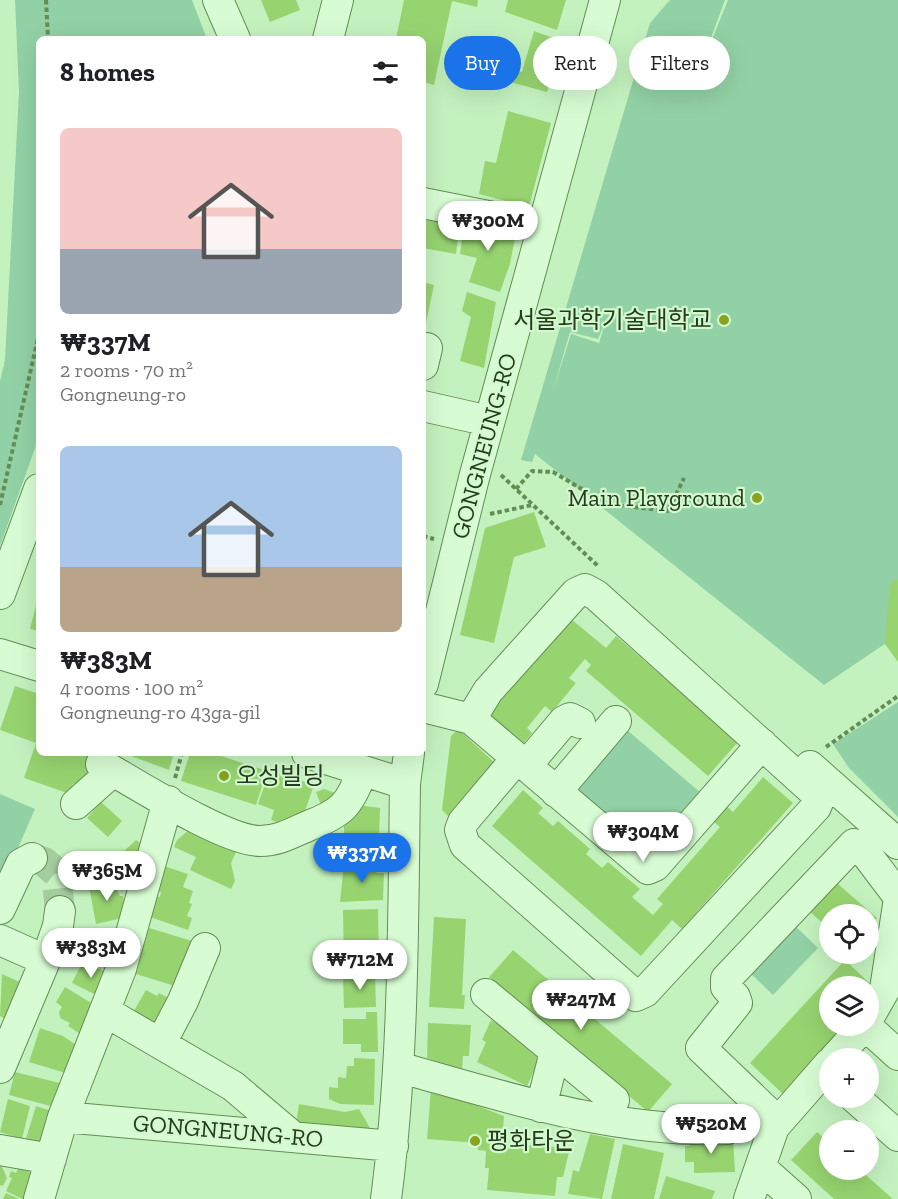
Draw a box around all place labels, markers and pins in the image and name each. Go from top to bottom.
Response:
pin: ₩300M [446,201,530,252]
place label: 서울과학기술대학교 [513,305,712,334]
marker: 서울과학기술대학교 [717,313,731,327]
place label: Main Playground [567,483,745,512]
marker: Main Playground [750,491,764,505]
place label: 오성빌딩 [236,761,324,790]
marker: 오성빌딩 [217,769,231,783]
pin: ₩304M [601,812,685,863]
pin: ₩337M [320,833,404,884]
pin: ₩365M [65,851,149,902]
pin: ₩383M [49,928,133,979]
pin: ₩712M [318,940,402,991]
pin: ₩247M [539,980,623,1031]
pin: ₩520M [669,1104,753,1155]
place label: 평화타운 [487,1126,575,1155]
marker: 평화타운 [468,1134,482,1148]

